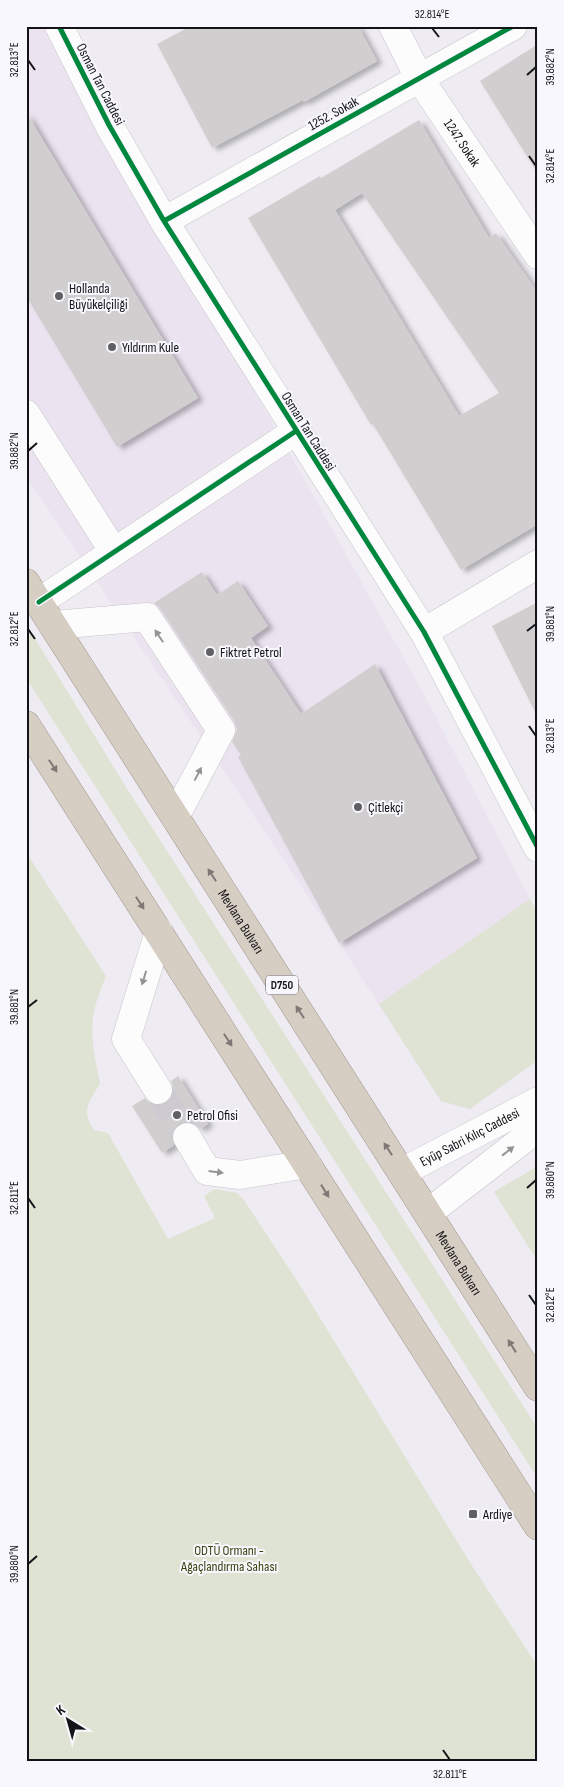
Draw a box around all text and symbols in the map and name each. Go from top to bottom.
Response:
text: 32.814°E [415,7,449,22]
street label: Osman Tan Caddesi [73,40,129,128]
text: 32.813°E [7,42,22,78]
text: 39.882°N [543,48,558,86]
street label: 1252. Sokak [305,92,362,134]
street label: 1247. Sokak [440,116,484,170]
text: 32.814°E [543,149,558,183]
place label: Hollanda Büyükelçiliği [69,280,128,313]
marker: Hollanda Büyükelçiliği [53,290,65,302]
place label: Yıldırım Kule [122,339,179,356]
marker: Yıldırım Kule [106,341,118,353]
street label: Osman Tan Caddesi [278,389,340,474]
text: 39.882°N [7,432,22,470]
text: 39.881°N [543,606,558,642]
text: 32.812°E [7,611,22,647]
one-way arrow [155,629,164,643]
place label: Fiktret Petrol [220,644,282,661]
marker: Fiktret Petrol [204,646,216,658]
text: 32.813°E [543,718,558,754]
one-way arrow [48,759,57,772]
one-way arrow [193,767,202,781]
place label: Çitlekçi [368,799,403,816]
marker: Çitlekçi [352,801,364,813]
one-way arrow [207,869,217,882]
street label: Mevlana Bulvarı [214,886,268,957]
one-way arrow [135,896,145,909]
one-way arrow [140,971,148,986]
road number: D750 [266,976,298,994]
text: 39.881°N [7,989,22,1025]
one-way arrow [295,1006,305,1019]
one-way arrow [223,1033,232,1046]
street label: Eyüp Sabri Kılıç Caddesi [417,1104,522,1170]
place label: Petrol Ofisi [187,1107,238,1124]
marker: Petrol Ofisi [171,1109,183,1121]
one-way arrow [383,1142,392,1156]
one-way arrow [501,1146,515,1156]
text: 39.880°N [543,1161,558,1199]
one-way arrow [209,1168,225,1176]
text: 32.811°E [7,1181,22,1215]
one-way arrow [320,1184,329,1198]
street label: Mevlana Bulvarı [432,1228,485,1298]
text: 32.812°E [543,1287,558,1323]
one-way arrow [507,1339,516,1352]
place label: Ardiye [482,1506,512,1523]
marker: Ardiye [467,1508,479,1520]
park label: ODTÜ Ormanı - Ağaçlandırma Sahası [180,1542,277,1575]
text: 39.880°N [7,1545,22,1583]
north arrow [42,1694,92,1744]
text: K [53,1701,68,1719]
text: 32.811°E [433,1767,467,1782]

